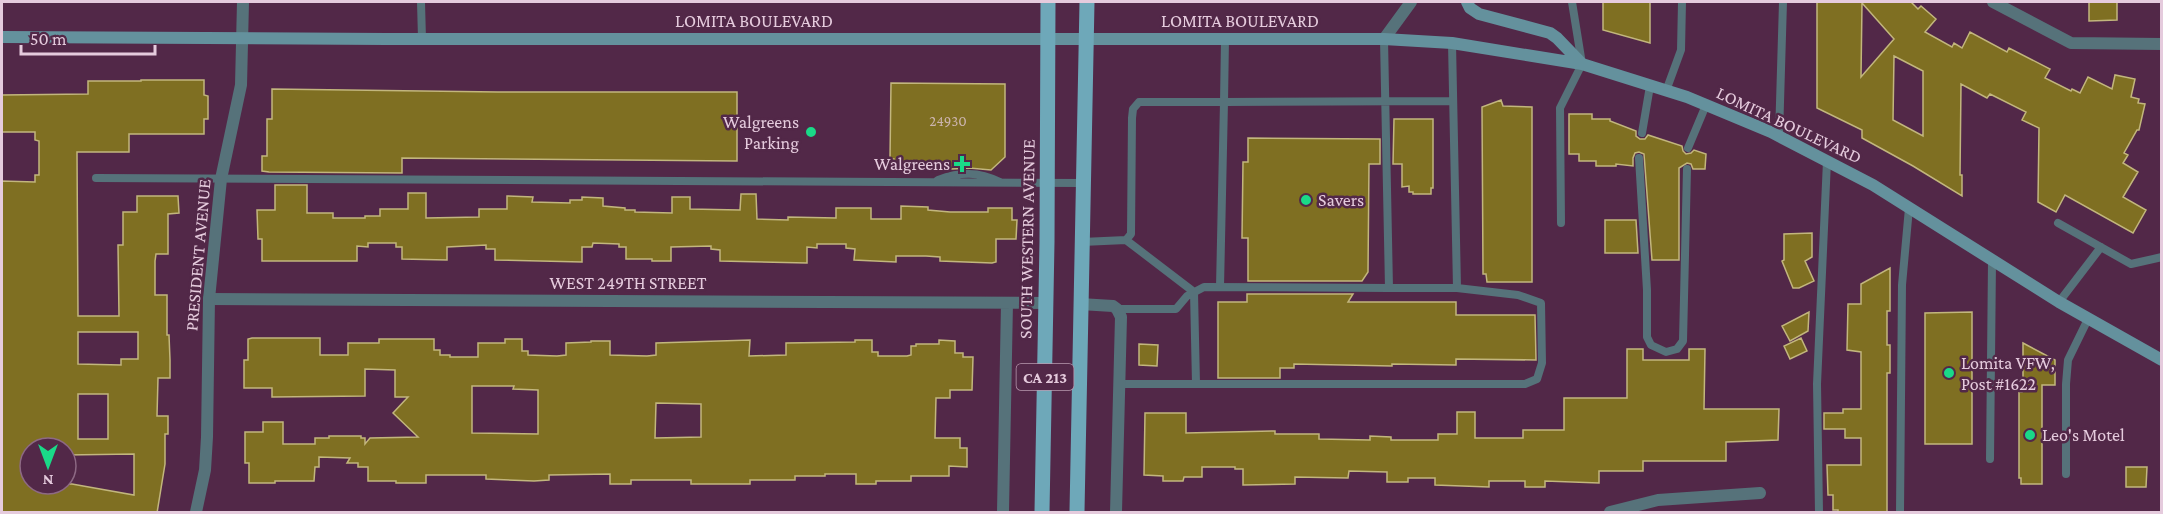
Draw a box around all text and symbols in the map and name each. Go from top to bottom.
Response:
street label: LOMITA BOULEVARD [675,11,833,31]
street label: LOMITA BOULEVARD [1161,11,1319,31]
scale bar [21,18,154,56]
text: 50 m [30,29,67,49]
street label: LOMITA BOULEVARD [1713,83,1865,167]
place label: Walgreens Parking [723,112,799,153]
house number: 24930 [929,113,967,129]
marker: Walgreens Parking [804,125,818,139]
street label: SOUTH WESTERN AVENUE [1015,139,1039,339]
place label: Walgreens [874,154,950,174]
marker: Walgreens [955,157,969,171]
street label: PRESIDENT AVENUE [181,178,215,332]
place label: Savers [1318,190,1364,210]
marker: Savers [1299,193,1313,207]
street label: WEST 249TH STREET [550,273,707,293]
place label: Lomita VFW, Post #1622 [1961,353,2055,394]
road number: CA 213 [1016,364,1074,390]
marker: Lomita VFW, Post #1622 [1942,366,1956,380]
place label: Leo's Motel [2042,425,2125,445]
marker: Leo's Motel [2023,428,2037,442]
north arrow [18,436,78,496]
text: N [42,472,53,489]

